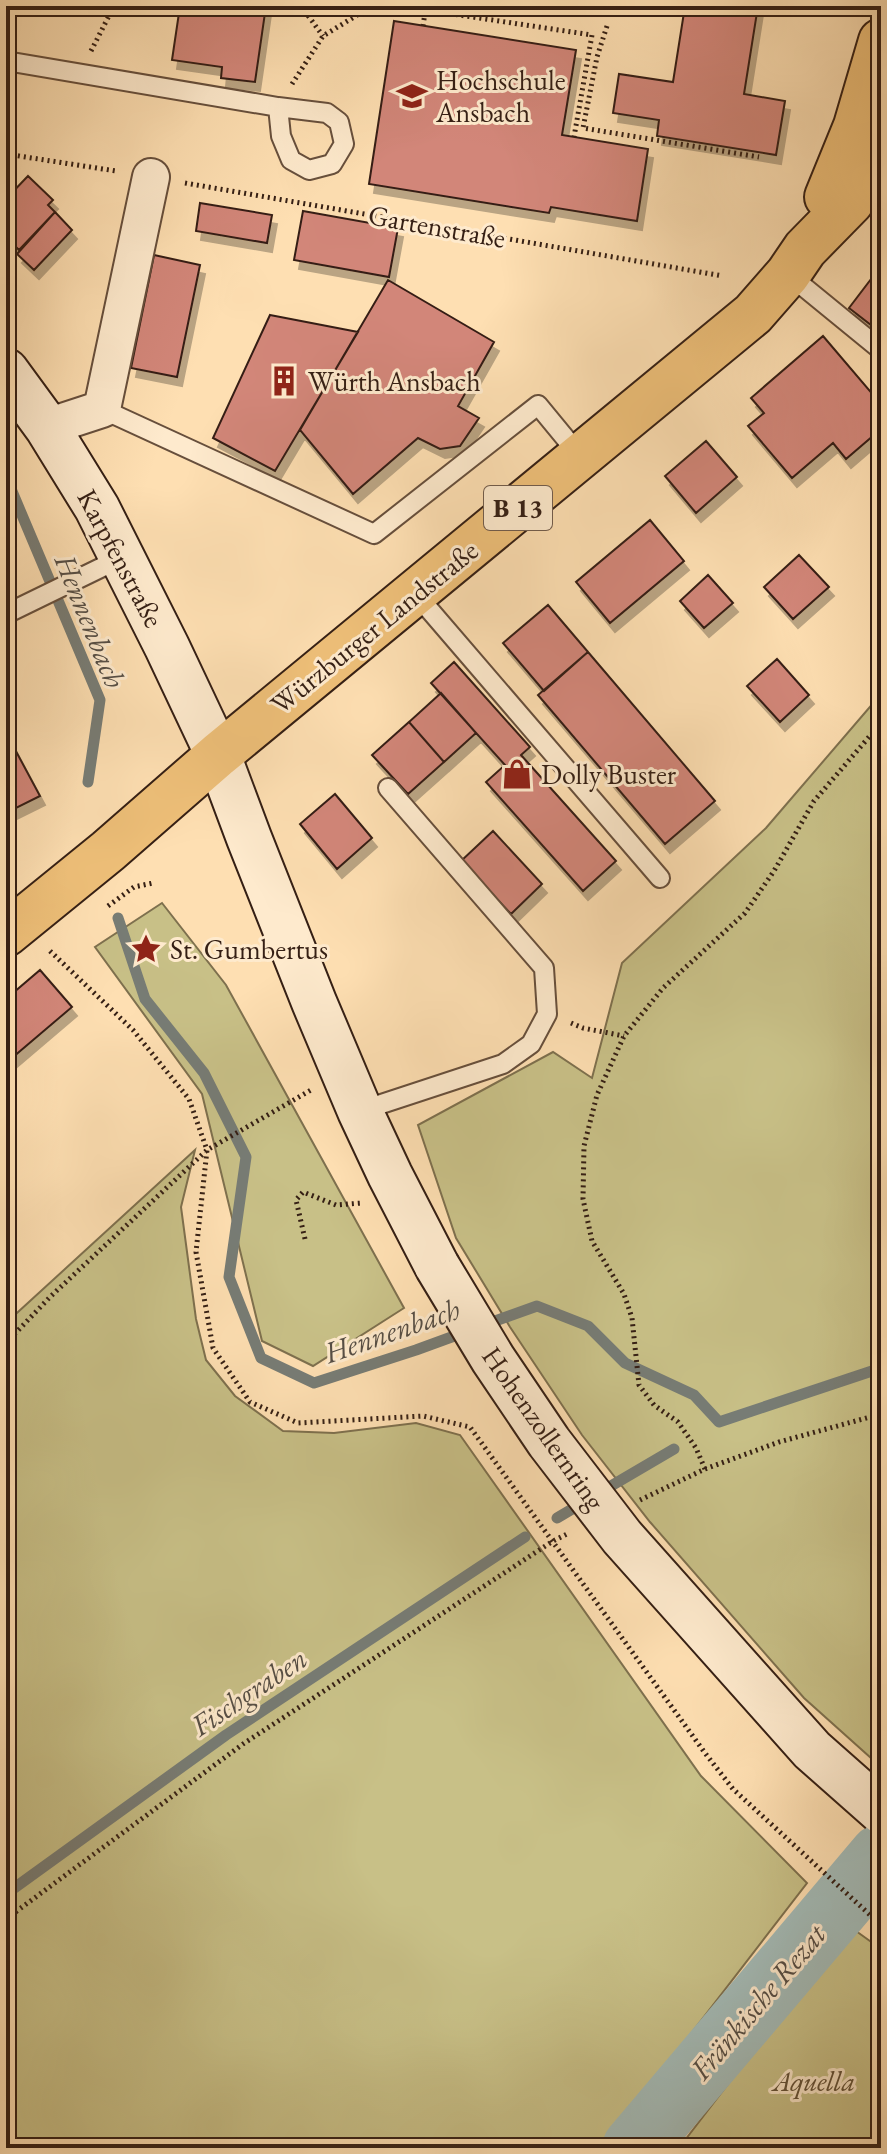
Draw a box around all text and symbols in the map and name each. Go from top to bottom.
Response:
place label: Hochschule Ansbach [435,62,566,130]
school or university icon: Hochschule Ansbach [395,79,429,113]
street label: Gartenstraße [366,196,509,256]
place label: Würth Ansbach [308,363,481,399]
building icon: Würth Ansbach [267,364,301,398]
street label: Karpfenstraße [70,483,172,633]
road number: B 13 [484,486,552,530]
street label: Würzburger Landstraße [263,532,485,722]
water label: Hennenbach [46,547,135,694]
place label: Dolly Buster [541,756,677,792]
shop icon: Dolly Buster [500,757,534,791]
place label: St. Gumbertus [170,931,328,967]
place icon: St. Gumbertus [129,932,163,966]
water label: Hennenbach [318,1289,465,1372]
street label: Hohenzollernring [474,1339,614,1518]
water label: Fischgraben [182,1638,314,1745]
water label: Fränkische Rezat [680,1915,835,2088]
park label: Aquella [771,2063,855,2100]

